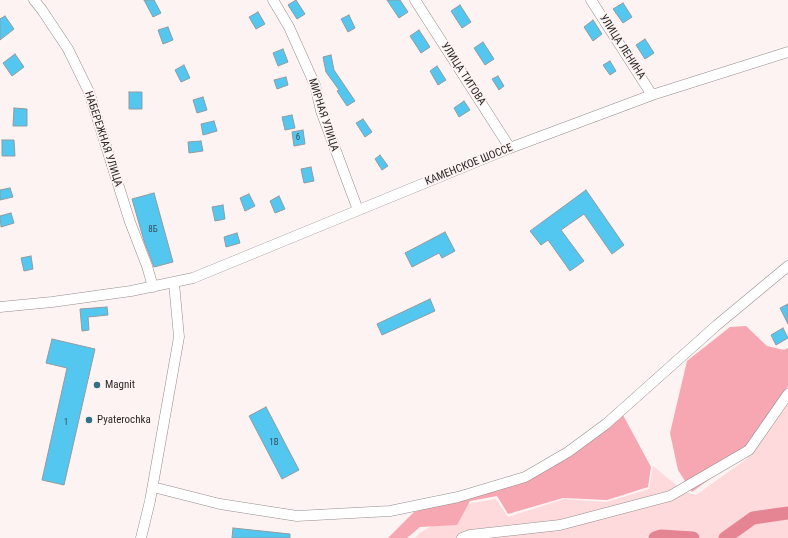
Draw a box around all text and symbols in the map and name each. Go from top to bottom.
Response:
street label: УЛИЦА ЛЕНИНА [596,12,648,82]
street label: УЛИЦА ТИТОВА [438,40,488,108]
street label: МИРНАЯ УЛИЦА [305,77,341,153]
street label: НАБЕРЕЖНАЯ УЛИЦА [81,89,125,189]
house number: 6 [296,133,300,143]
street label: КАМЕНСКОЕ ШОССЕ [423,141,515,189]
house number: 8Б [148,225,158,235]
place label: Magnit [105,378,135,392]
marker: Magnit [92,380,102,390]
place label: Pyaterochka [97,413,151,427]
marker: Pyaterochka [84,415,94,425]
house number: 1 [64,418,68,428]
house number: 1В [269,438,279,448]

